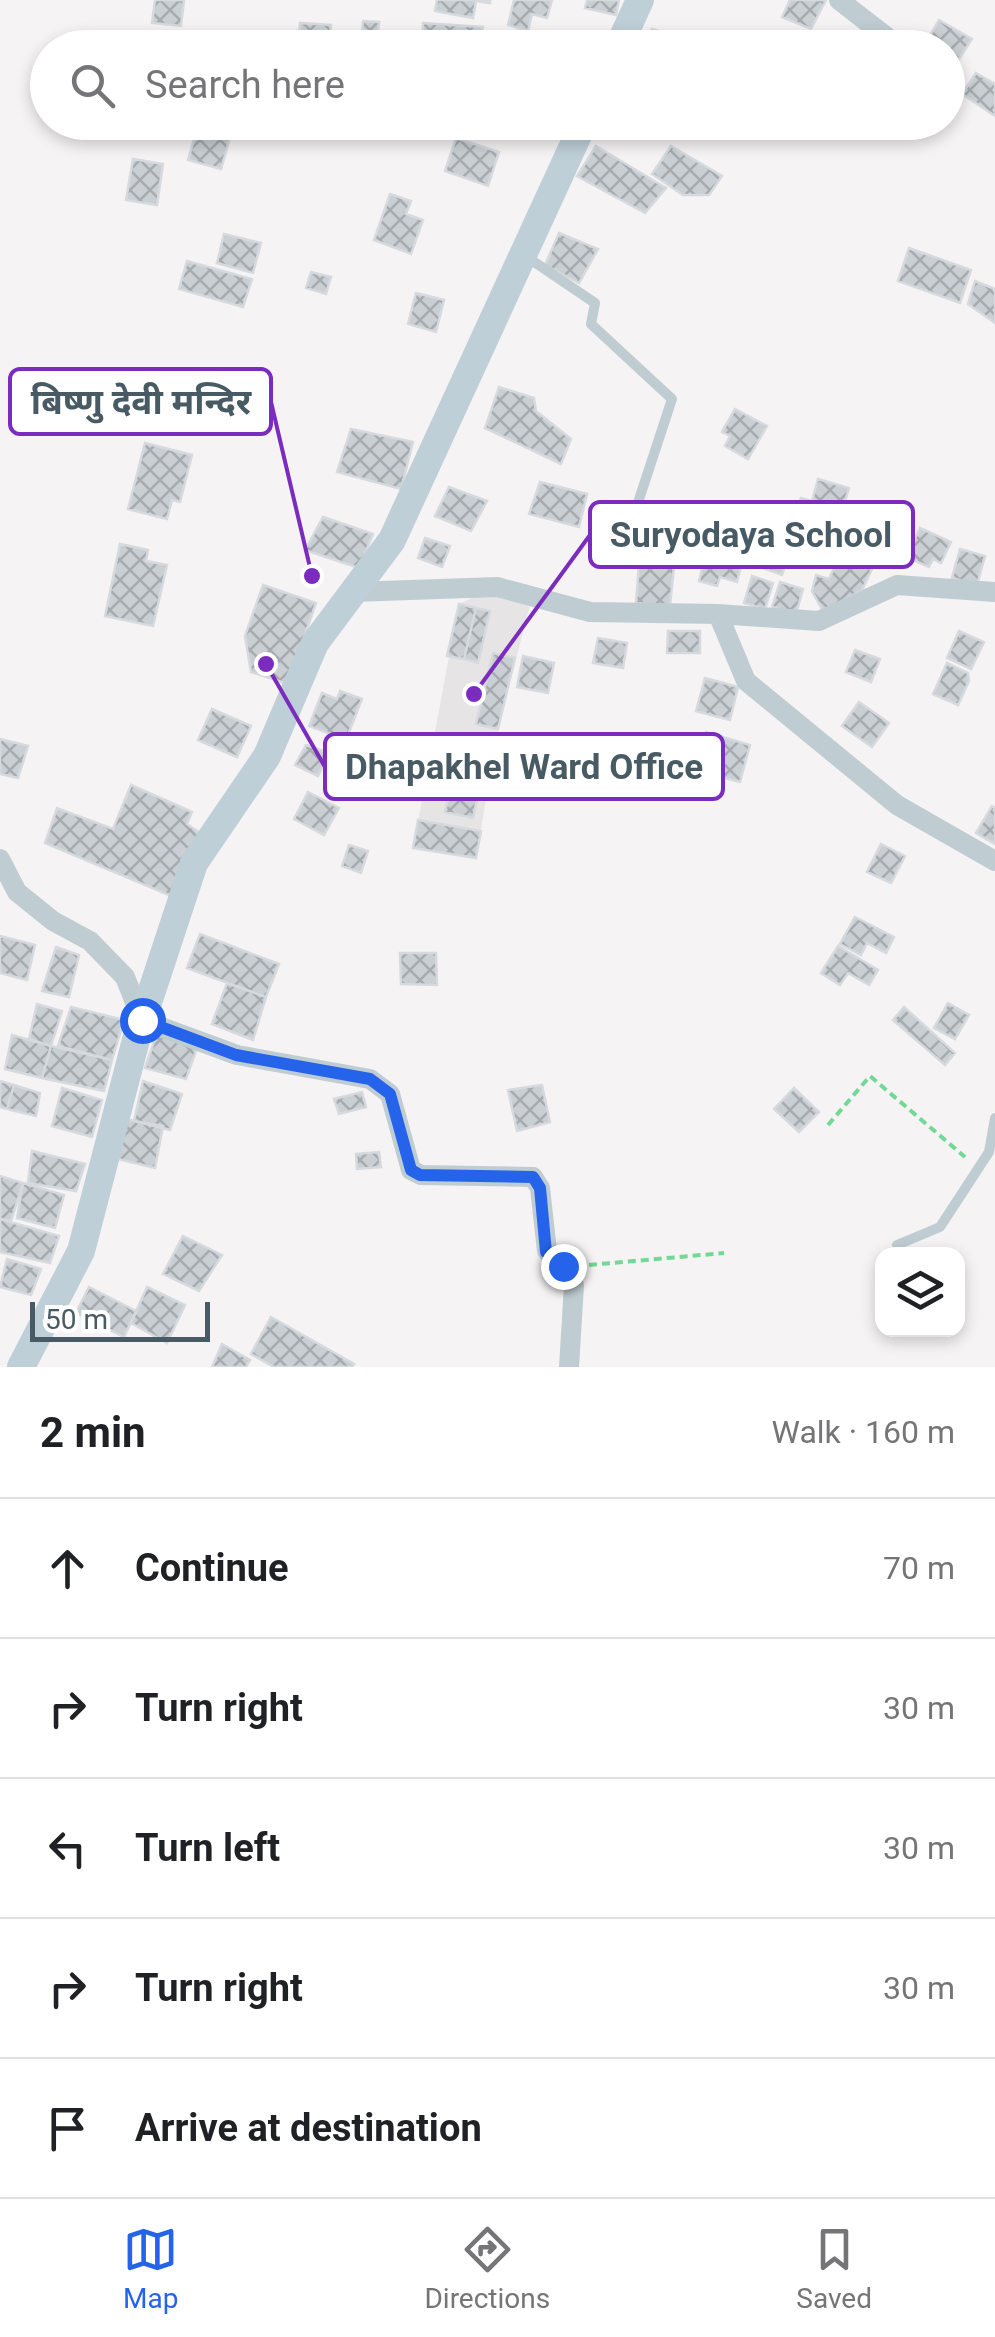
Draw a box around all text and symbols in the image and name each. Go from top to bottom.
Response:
search box [30,30,965,140]
icon: search [65,58,120,113]
text: Search here [145,63,345,107]
callout: बिष्णु देवी मन्दिर [10,369,271,434]
text: बिष्णु देवी मन्दिर [31,382,252,424]
callout: Suryodaya School [590,502,913,567]
text: Suryodaya School [610,515,892,556]
callout: Dhapakhel Ward Office [325,734,723,799]
text: Dhapakhel Ward Office [345,747,703,788]
route start [120,998,166,1044]
route end [541,1244,587,1290]
map controls [875,1247,965,1337]
button: layers [875,1247,965,1337]
scale bar [30,1297,210,1342]
text: 50 m [45,1303,108,1336]
text: 2 min [40,1408,146,1457]
text: Walk · 160 m [772,1413,955,1451]
icon: ahead [40,1541,95,1596]
text: Continue [135,1546,289,1590]
text: 70 m [883,1549,955,1587]
icon: right [40,1681,95,1736]
text: Turn right [135,1686,303,1730]
text: 30 m [883,1689,955,1727]
icon: left [40,1821,95,1876]
text: Turn left [135,1826,280,1870]
text: 30 m [883,1829,955,1867]
icon: right [40,1961,95,2016]
text: Turn right [135,1966,303,2010]
text: 30 m [883,1969,955,2007]
icon: arrive [40,2101,95,2156]
text: Arrive at destination [135,2106,482,2150]
tab: Map [123,2222,178,2315]
tab: Directions [424,2222,550,2315]
tab: Saved [796,2222,872,2315]

